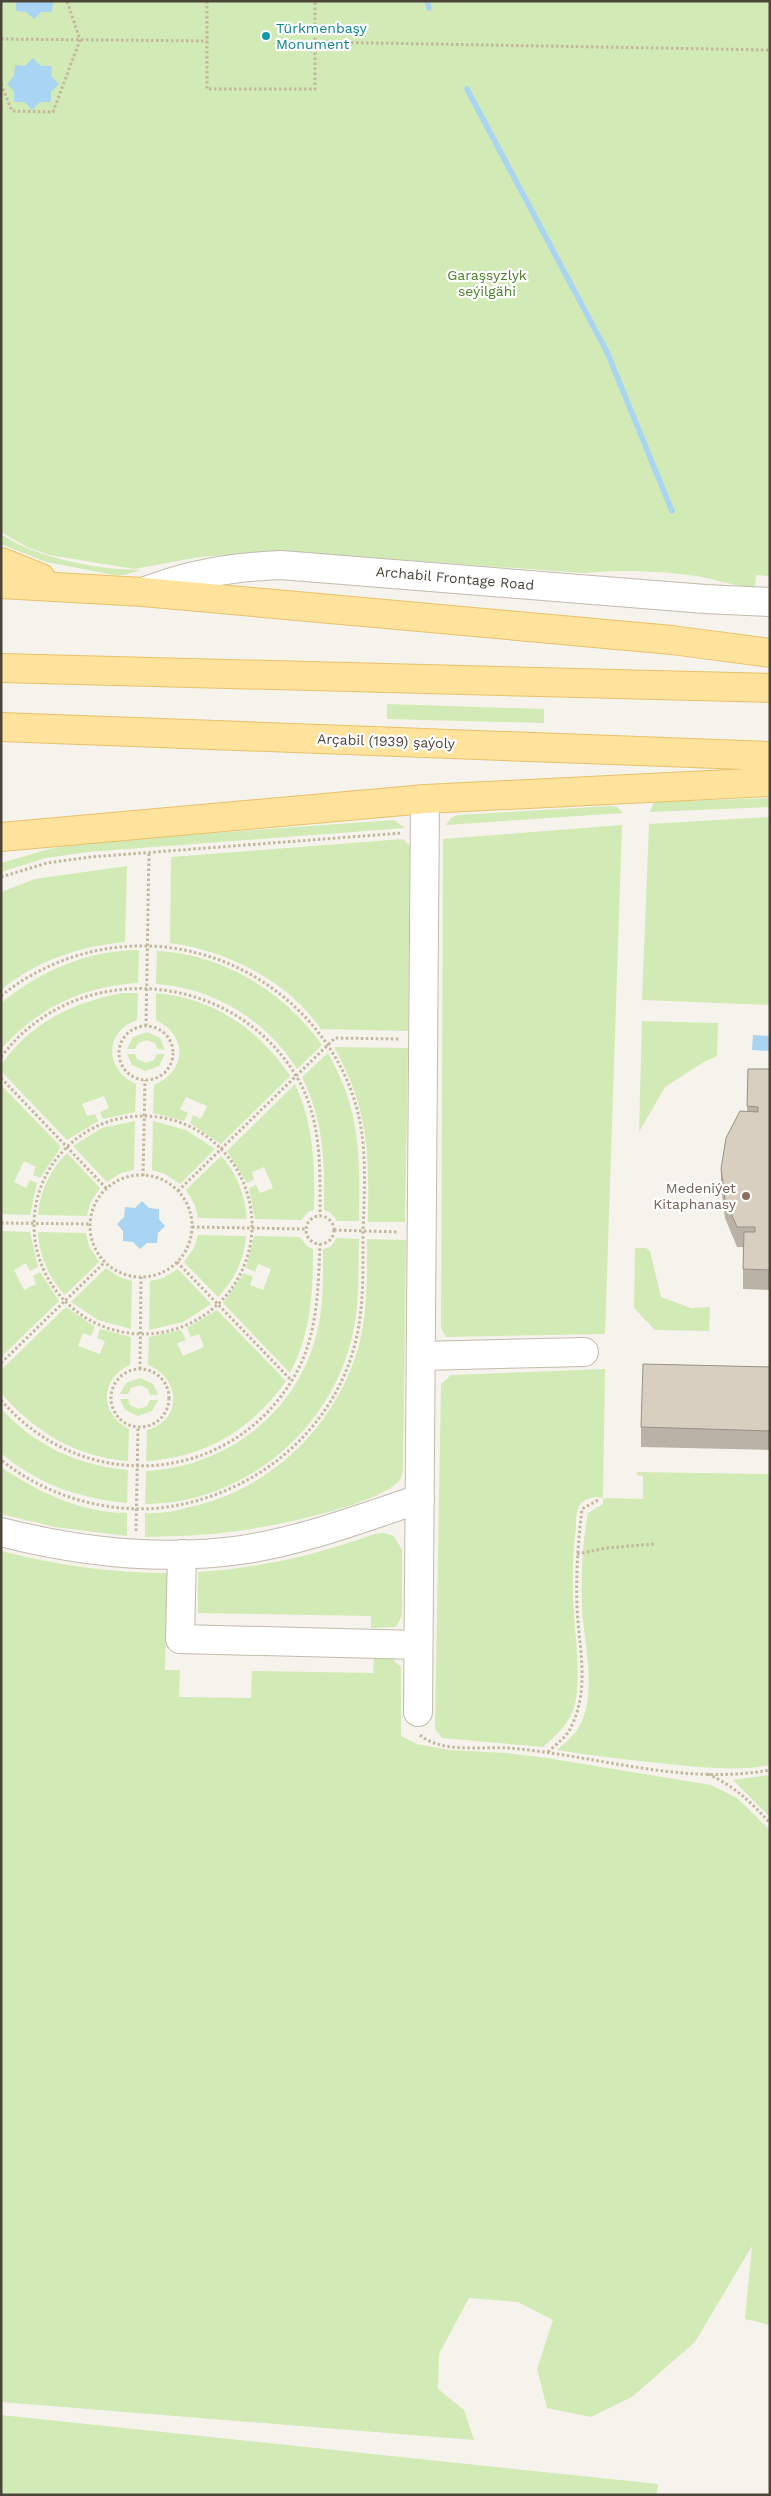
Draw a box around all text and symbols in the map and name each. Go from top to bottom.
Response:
place label: Türkmenbaşy Monument [276,20,368,52]
marker: Türkmenbaşy Monument [260,30,272,42]
park label: Garaşsyzlyk seýilgähi [447,267,527,299]
street label: Archabil Frontage Road [375,563,535,593]
street label: Arçabil (1939) şaýoly [317,731,456,751]
place label: Medeniýet Kitaphanasy [653,1180,737,1212]
marker: Medeniýet Kitaphanasy [740,1190,752,1202]

